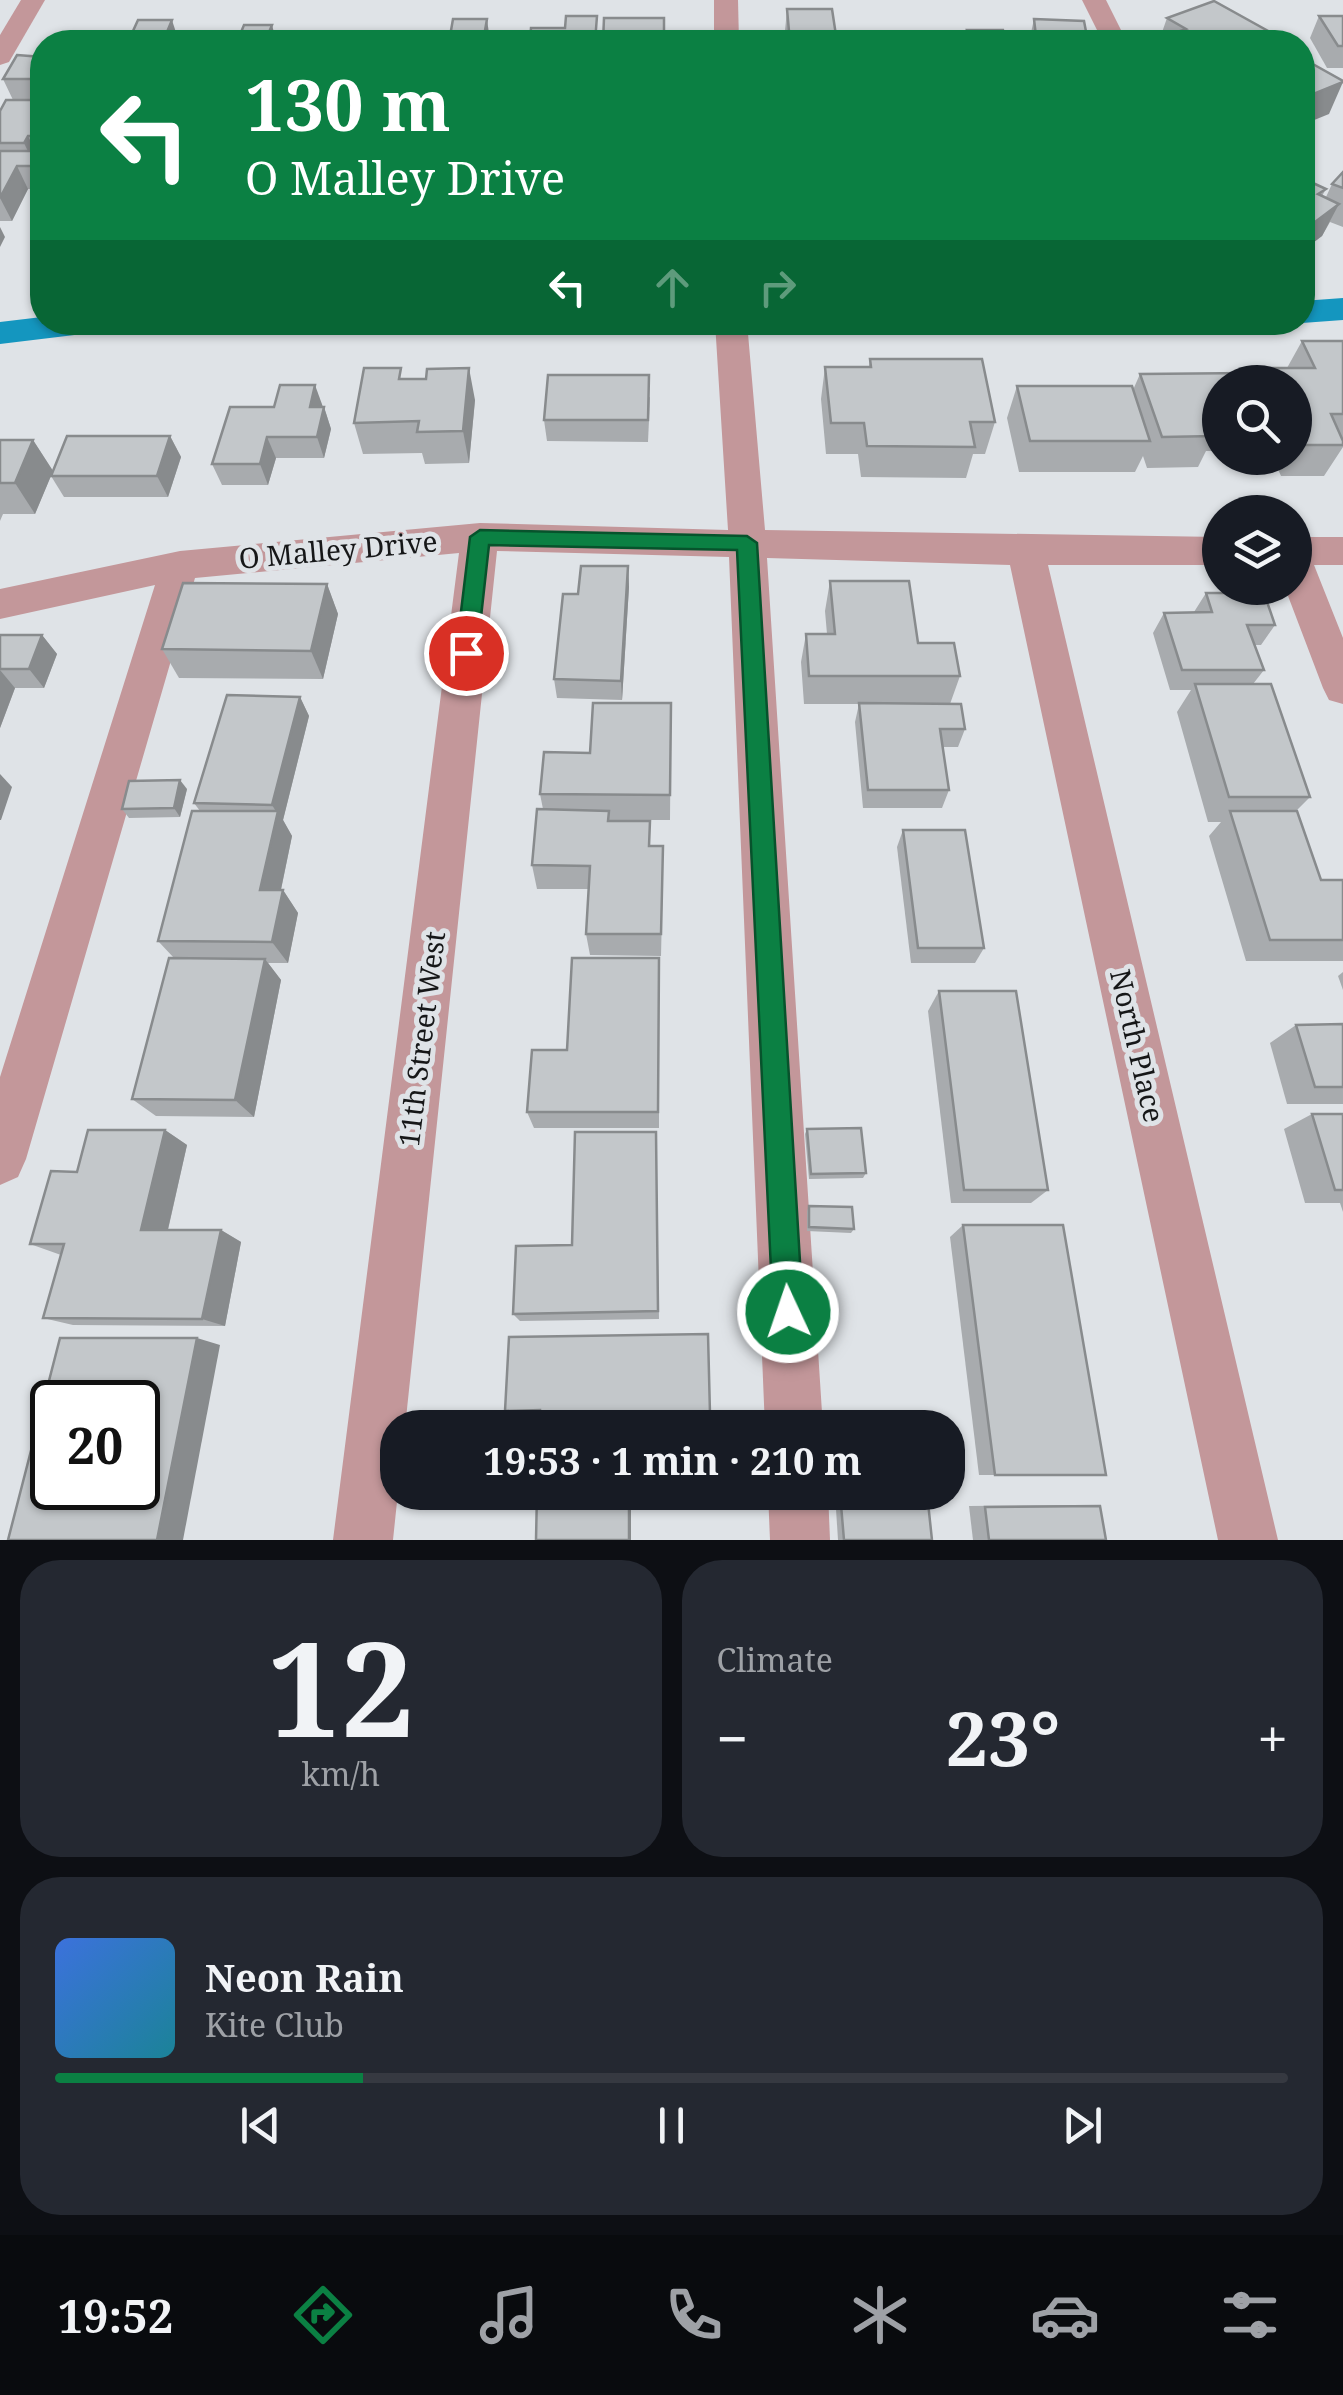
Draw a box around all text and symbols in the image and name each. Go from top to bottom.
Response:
text: 130 m [245,56,451,152]
icon: left [80,70,210,200]
text: O Malley Drive [245,147,565,208]
icon: left [540,260,595,315]
icon: ahead [645,260,700,315]
icon: right [750,260,805,315]
map controls [1202,365,1312,605]
button: search [1202,365,1312,475]
button: layers [1202,495,1312,605]
street label: O Malley Drive [237,521,439,577]
pin [424,611,509,696]
icon: arrive [439,626,494,681]
street label: 11th Street West [389,929,453,1149]
street label: North Place [1102,966,1174,1126]
position arrow [736,1260,840,1364]
speed limit sign: 20 [30,1380,160,1510]
text: 19:53 · 1 min · 210 m [483,1434,862,1486]
text: 12 [267,1598,414,1775]
text: Climate [717,1638,833,1681]
text: 23° [945,1686,1060,1788]
text: − [717,1700,748,1775]
text: + [1257,1700,1288,1775]
text: km/h [302,1752,380,1795]
text: Neon Rain [205,1951,404,2003]
text: Kite Club [205,2003,344,2046]
icon: previous [233,2098,288,2153]
icon: pause [644,2098,699,2153]
icon: next [1055,2098,1110,2153]
icon: directions [288,2280,358,2350]
icon: music [474,2280,544,2350]
icon: phone [659,2280,729,2350]
icon: climate [845,2280,915,2350]
icon: car [1030,2280,1100,2350]
icon: filters [1215,2280,1285,2350]
text: 19:52 [58,2285,173,2346]

